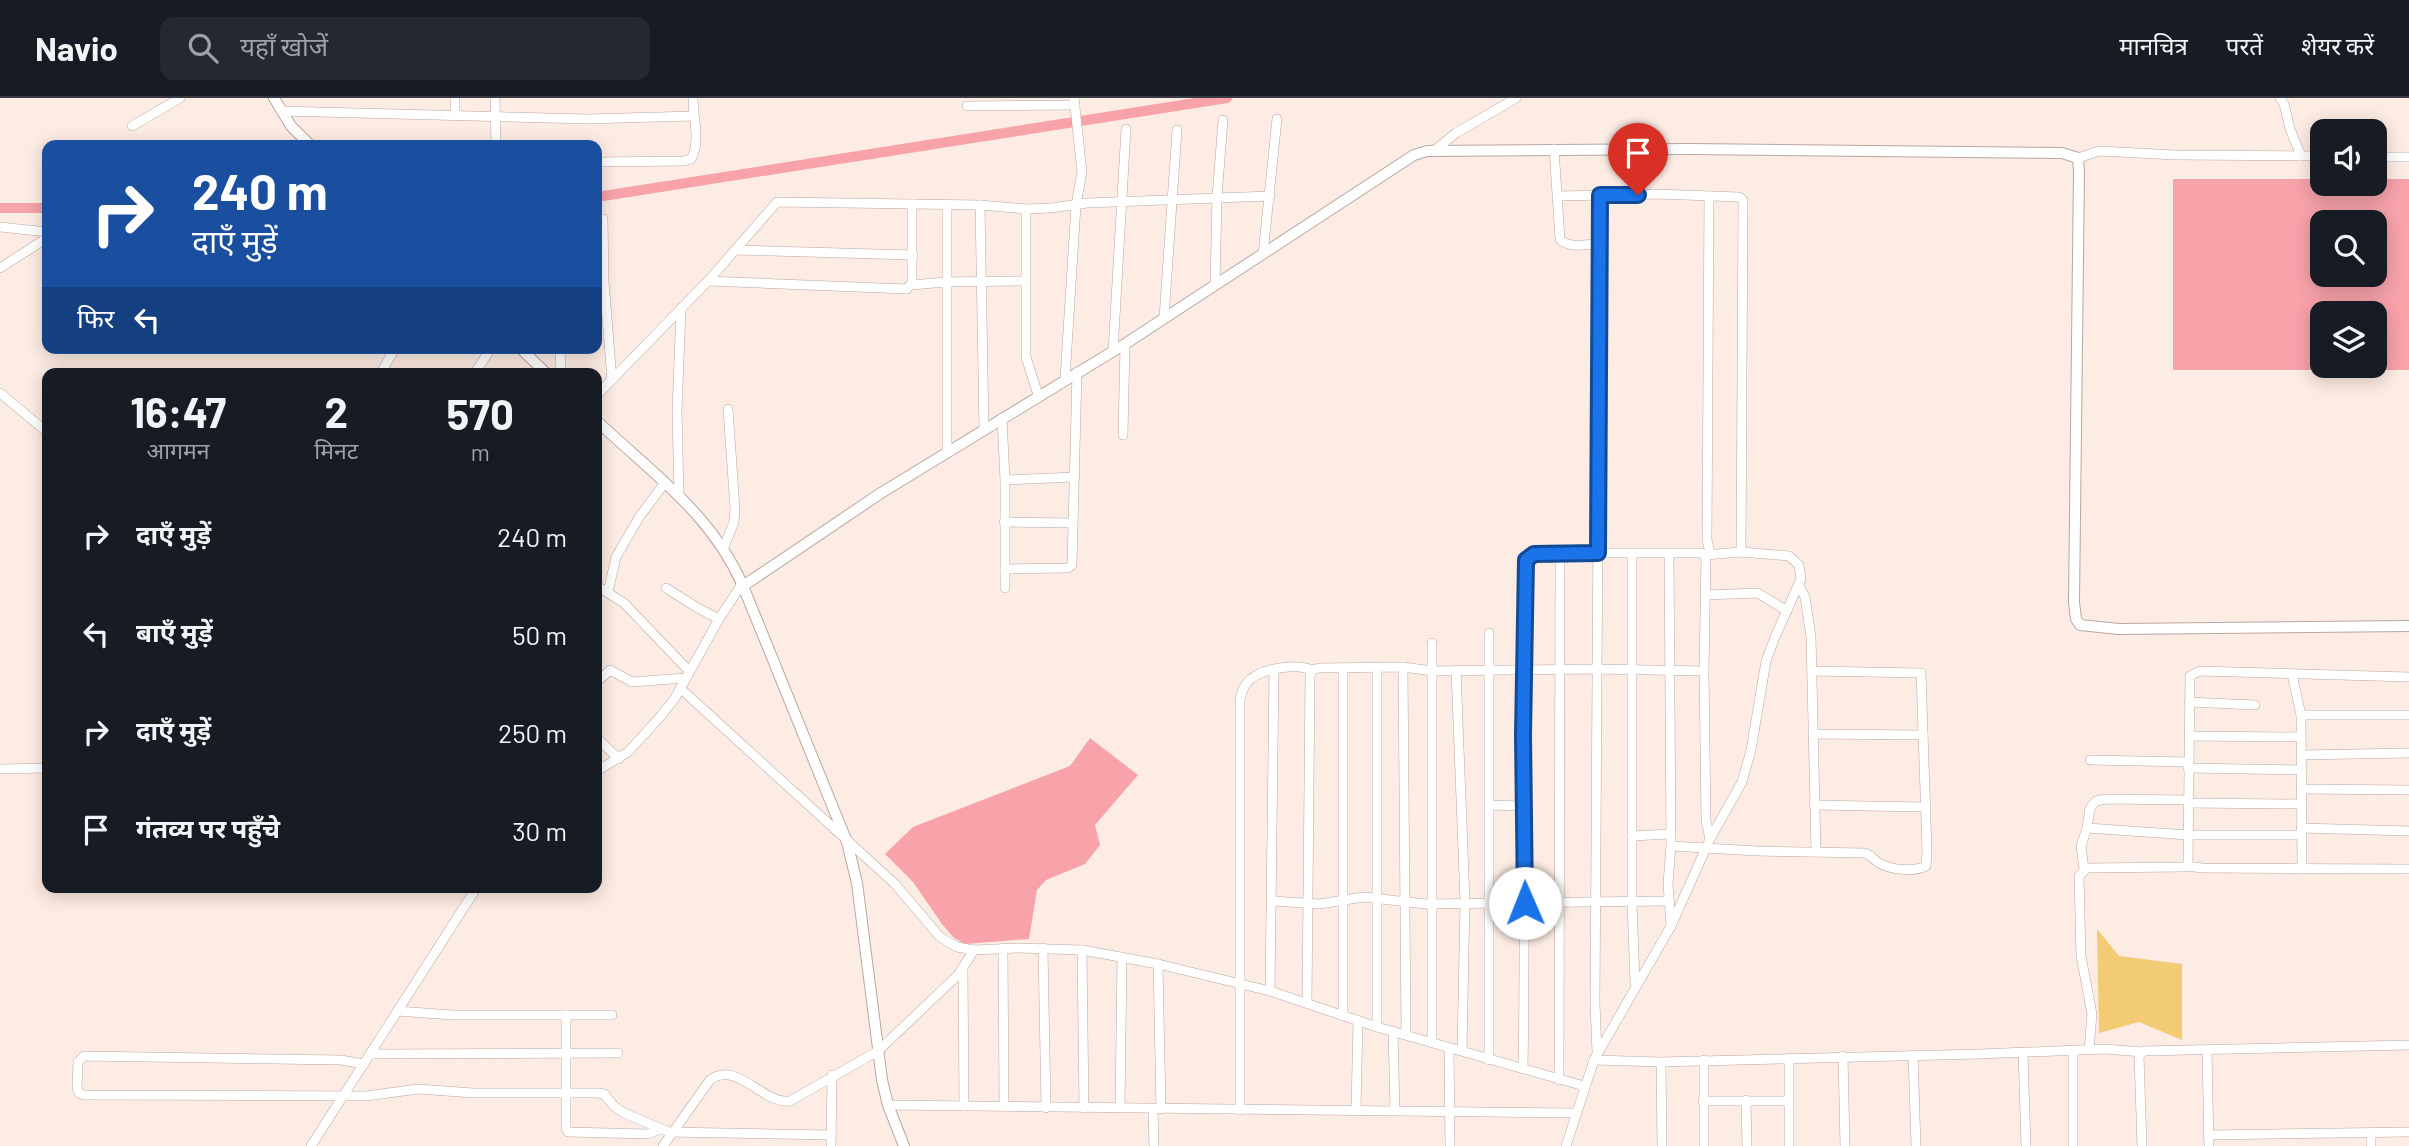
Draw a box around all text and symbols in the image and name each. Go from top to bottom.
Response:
search box [160,17,650,80]
text: Navio [35,28,118,68]
icon: search [184,29,222,67]
text: यहाँ खोजें [240,30,328,61]
text: मानचित्र [2119,31,2188,60]
text: परतें [2226,31,2263,60]
text: शेयर करें [2301,31,2374,60]
map controls [2310,119,2387,378]
button: sound [2310,119,2387,196]
pin [1608,123,1668,195]
icon: arrive [1619,134,1657,172]
text: 240 m [192,161,328,220]
icon: right [77,168,168,259]
button: search [2310,210,2387,287]
text: दाएँ मुड़ें [192,221,278,259]
icon: left [128,301,166,339]
button: layers [2310,301,2387,378]
text: फिर [77,302,114,333]
text: 16:47 [130,386,226,436]
text: 2 [324,386,348,436]
text: 570 [446,388,514,438]
text: आगमन [147,436,210,464]
text: मिनट [314,436,358,464]
text: m [471,438,490,466]
icon: right [77,517,115,555]
text: दाएँ मुड़ें [136,518,211,549]
text: 240 m [497,521,567,552]
icon: left [77,615,115,653]
text: बाएँ मुड़ें [136,616,213,647]
text: 50 m [512,619,567,650]
icon: right [77,713,115,751]
text: दाएँ मुड़ें [136,714,211,745]
text: 250 m [498,717,567,748]
icon: arrive [77,811,115,849]
text: गंतव्य पर पहुँचे [136,812,280,843]
text: 30 m [512,815,567,846]
position arrow [1488,866,1562,940]

